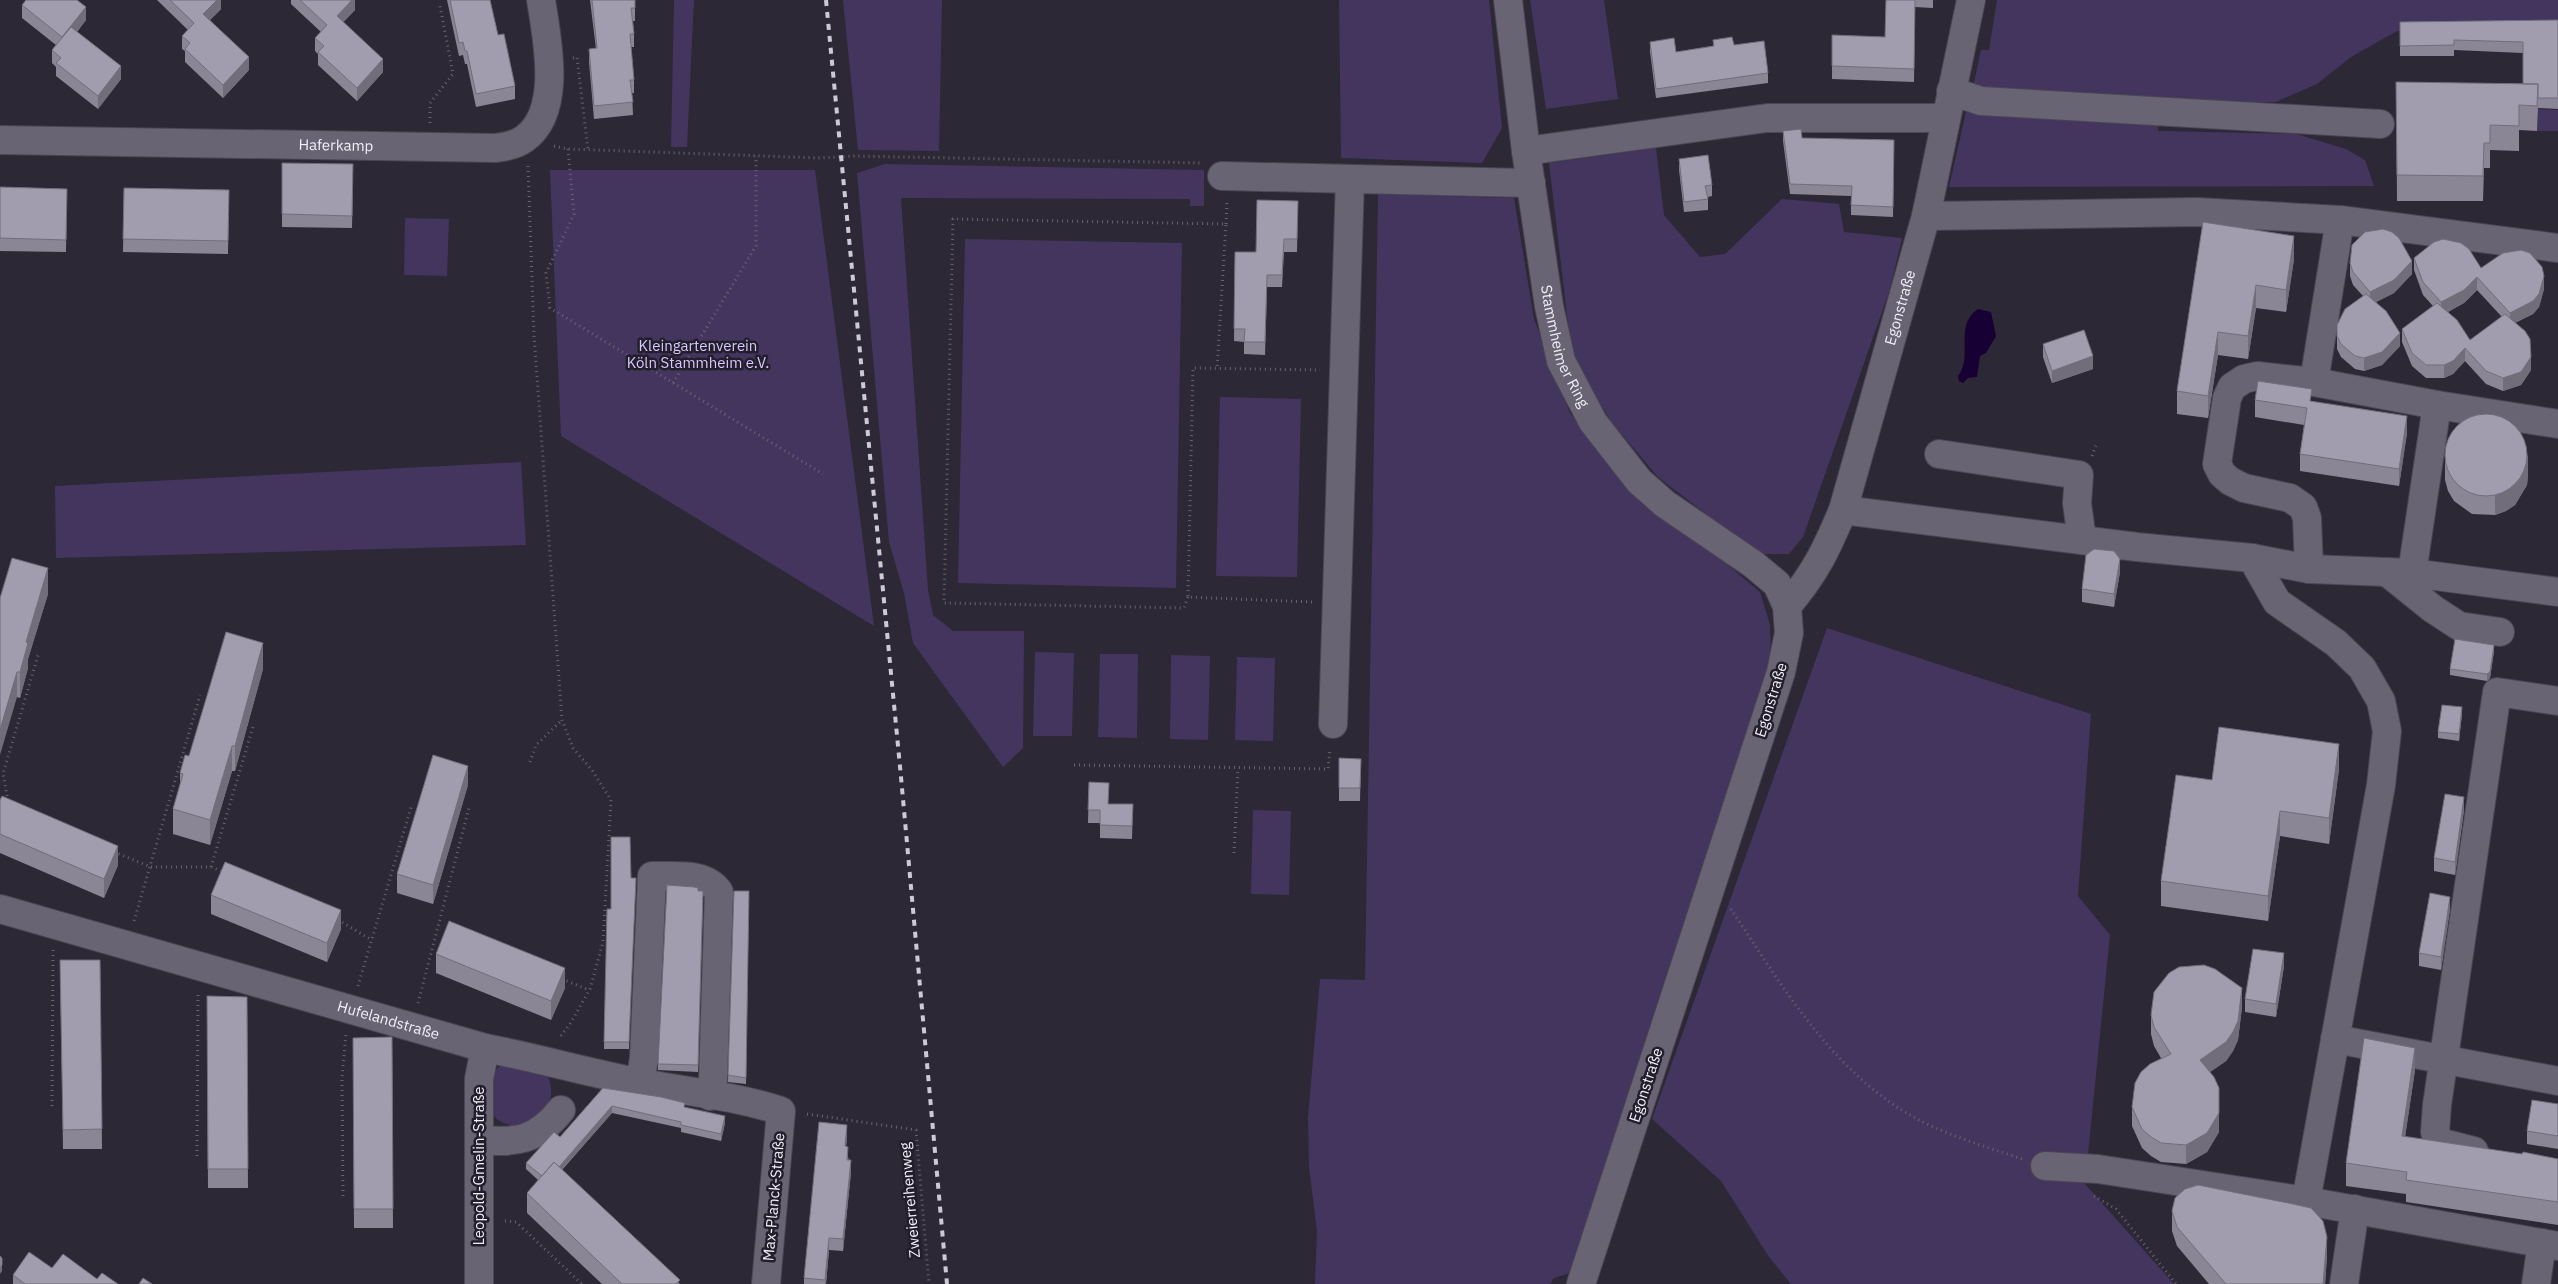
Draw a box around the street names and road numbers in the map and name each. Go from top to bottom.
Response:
street label: Haferkamp [298,135,374,155]
street label: Egonstraße [1880,268,1919,347]
street label: Stammheimer Ring [1537,283,1594,411]
street label: Egonstraße [1750,660,1791,740]
street label: Hufelandstraße [335,996,442,1043]
street label: Egonstraße [1625,1045,1666,1124]
street label: Leopold-Gmelin-Straße [469,1086,488,1246]
street label: Max-Planck-Straße [758,1132,789,1262]
street label: Zweierreihenweg [895,1141,924,1259]

